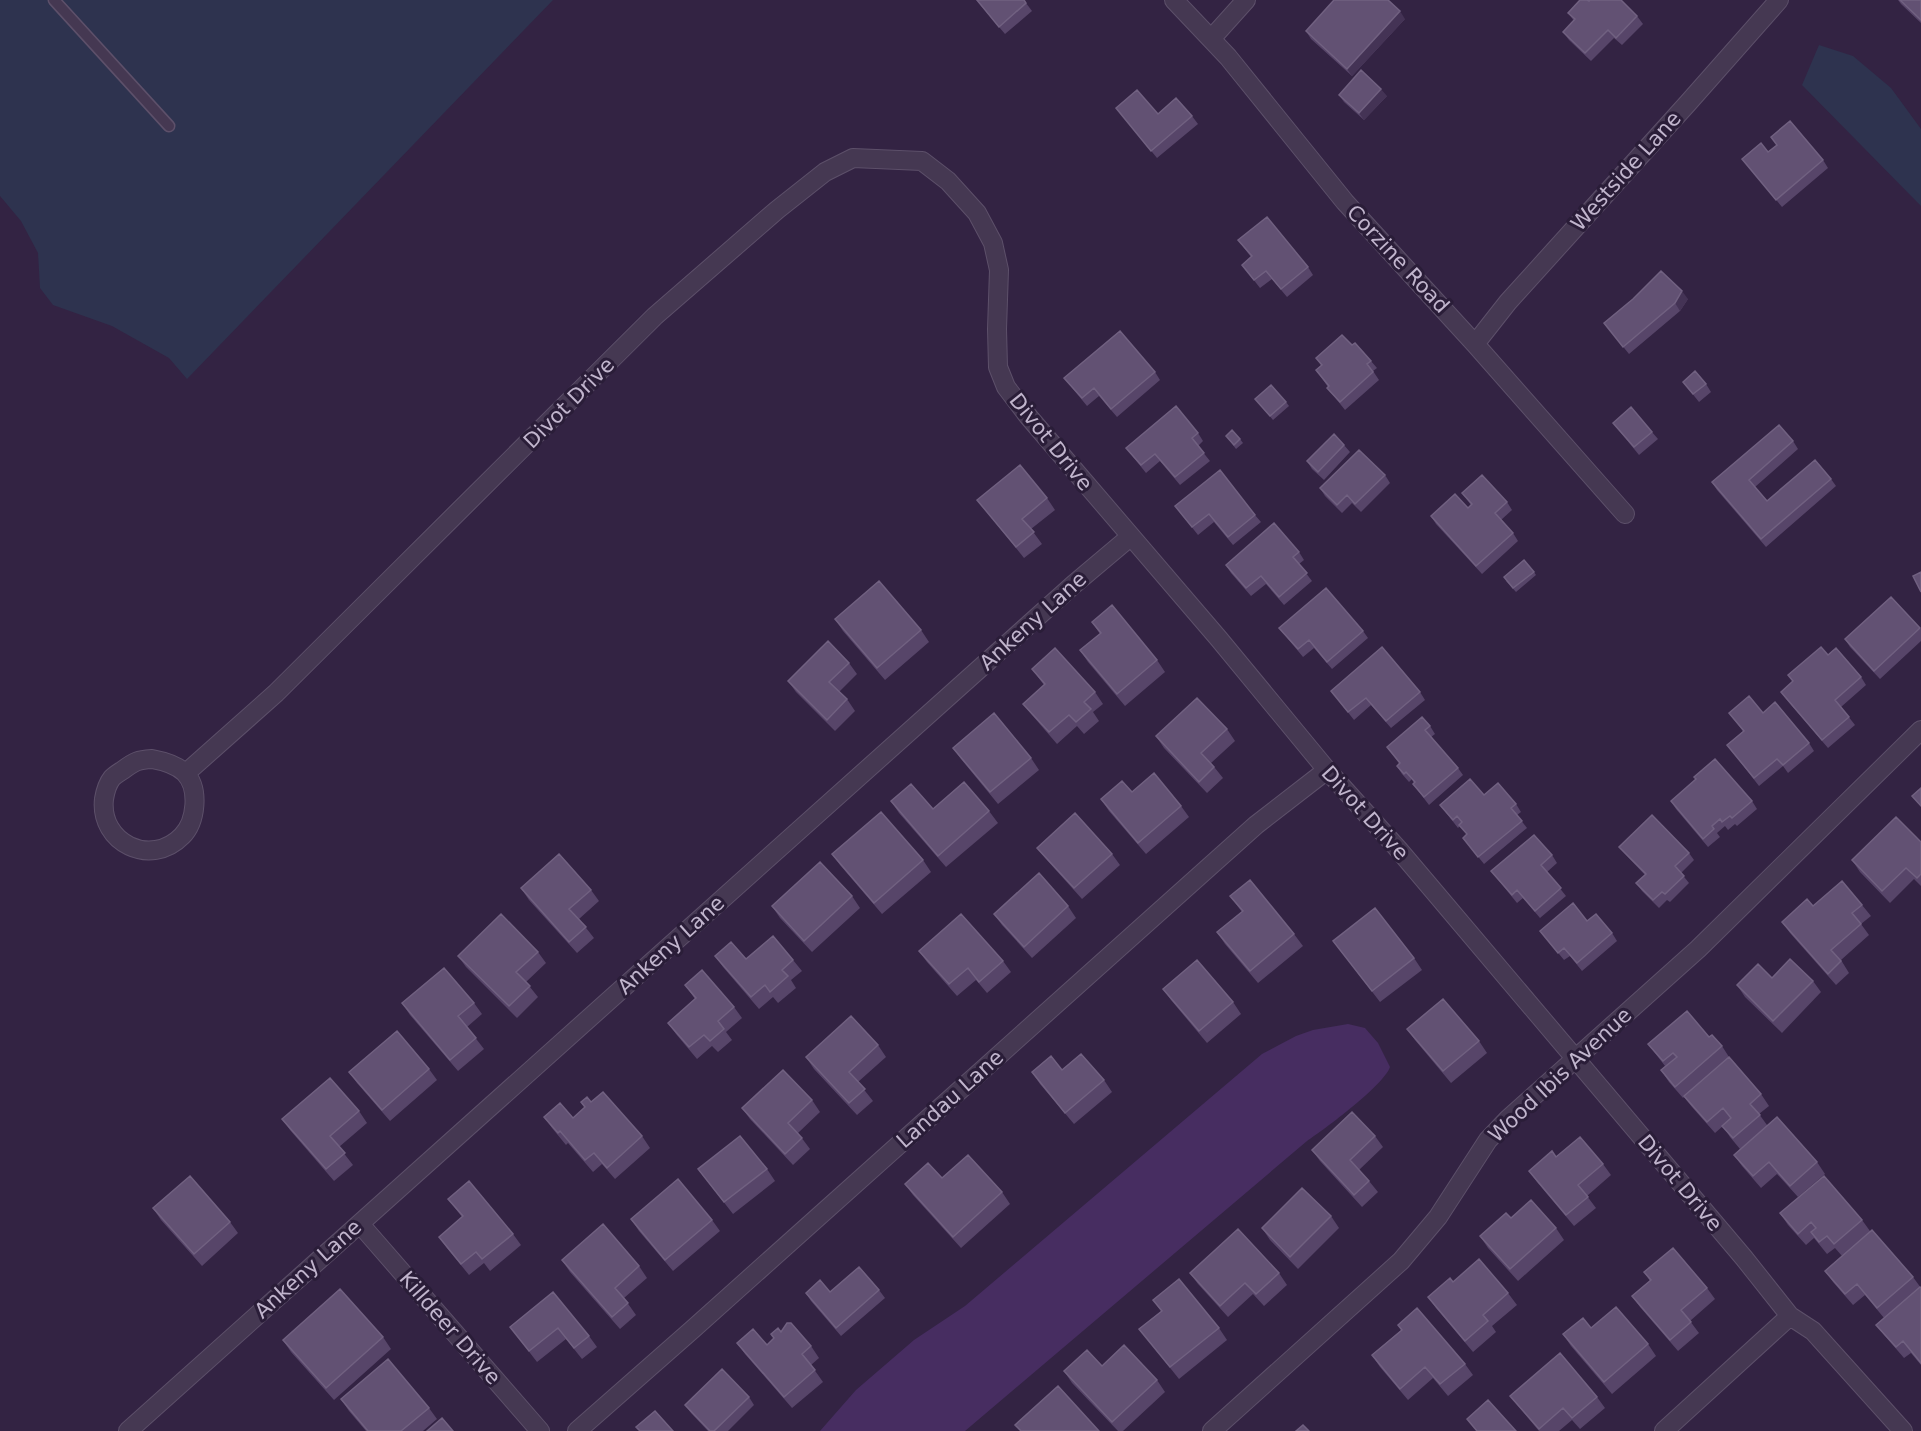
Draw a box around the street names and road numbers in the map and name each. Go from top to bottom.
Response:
street label: Westside Lane [1566,106,1686,236]
street label: Corzine Road [1342,200,1454,318]
street label: Divot Drive [519,353,619,453]
street label: Divot Drive [1004,389,1098,495]
street label: Ankeny Lane [975,567,1091,675]
street label: Divot Drive [1317,761,1413,865]
street label: Ankeny Lane [613,891,729,999]
street label: Wood Ibis Avenue [1484,1003,1636,1147]
street label: Landau Lane [892,1045,1008,1153]
street label: Divot Drive [1633,1130,1727,1236]
street label: Ankeny Lane [250,1215,366,1323]
street label: Killdeer Drive [394,1267,506,1389]

